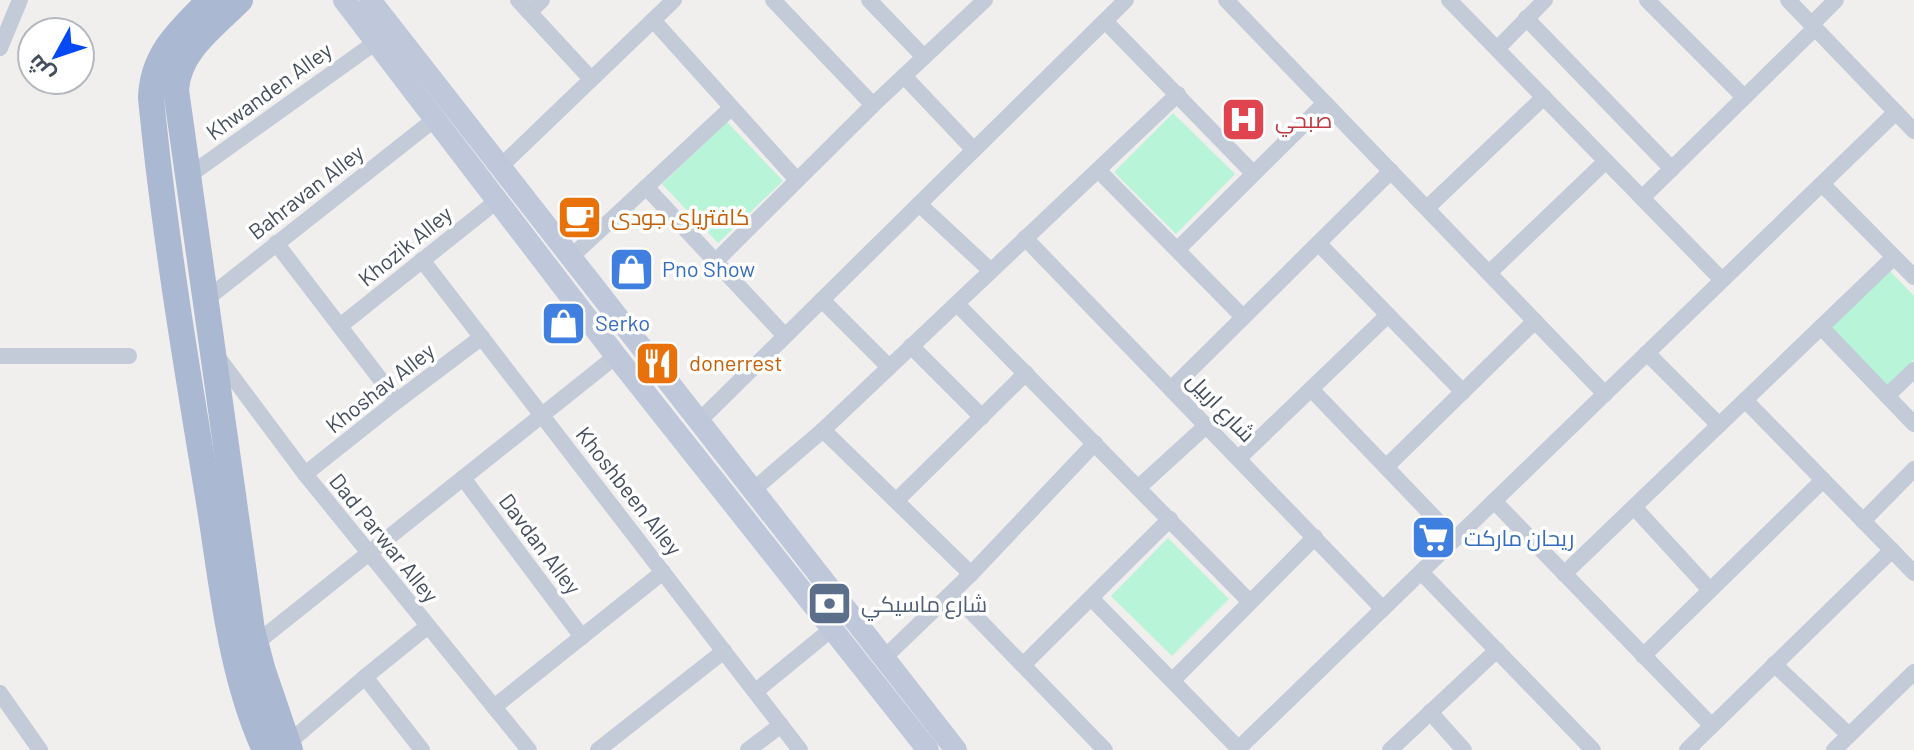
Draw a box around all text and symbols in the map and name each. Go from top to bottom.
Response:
north arrow [16,16,96,96]
street label: Khwanden Alley [201,36,336,144]
text: ش [21,49,60,89]
hospital icon: صبحي [1220,96,1268,144]
place label: صبحي [1275,106,1332,137]
street label: Bahravan Alley [243,138,368,244]
cafe icon: کافتریای جودی [556,193,604,241]
street label: Khozik Alley [352,200,456,291]
place label: کافتریای جودی [611,203,749,230]
shop icon: Pno Show [607,245,655,293]
place label: Pno Show [662,255,755,281]
shop icon: Serko [540,299,588,347]
place label: Serko [595,309,650,335]
street label: Khoshav Alley [320,337,439,438]
restaurant icon: donerrest [634,339,682,387]
place label: donerrest [689,349,782,375]
street label: شارع اربيل [1180,366,1261,449]
street label: Khoshbeen Alley [571,421,688,560]
street label: Dad Parwar Alley [325,468,445,607]
street label: Davdan Alley [495,488,587,599]
supermarket icon: ريحان ماركت [1409,514,1457,562]
place label: ريحان ماركت [1464,524,1574,551]
bank icon: شارع ماسيكي [806,580,854,628]
place label: شارع ماسيكي [861,590,987,621]

